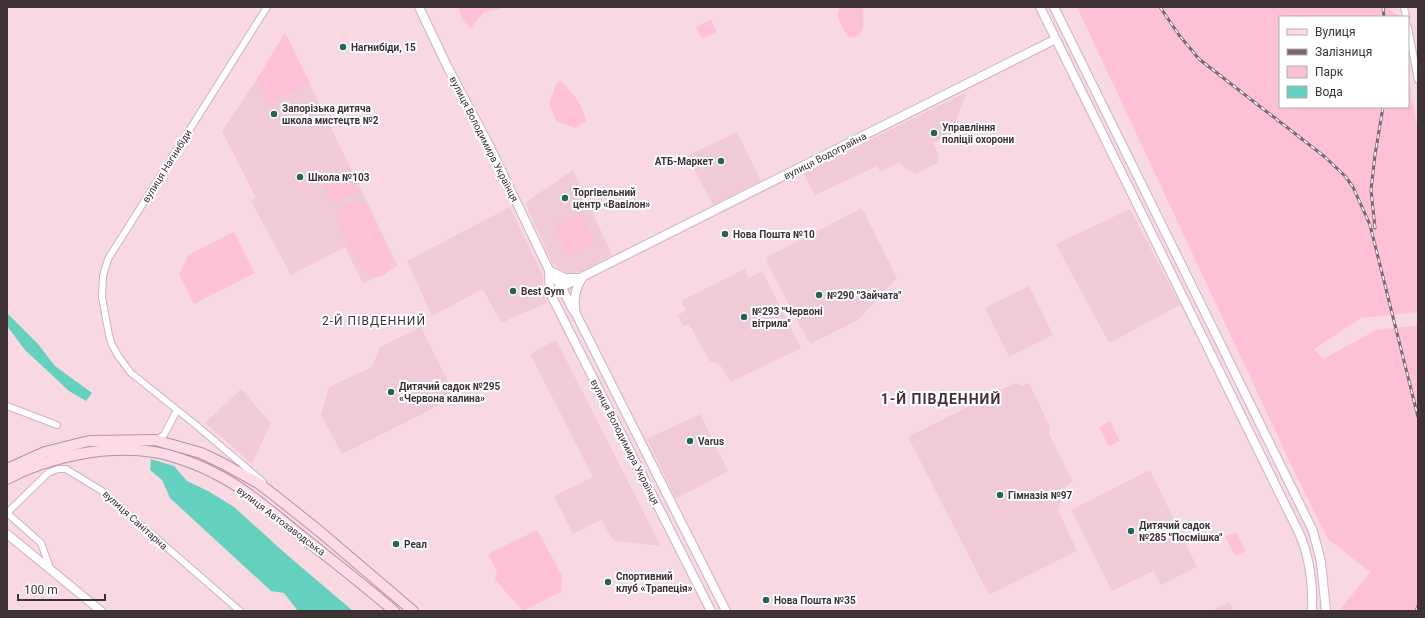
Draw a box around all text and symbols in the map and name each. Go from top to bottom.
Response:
legend [1279,16,1409,108]
text: Вулиця [1315,25,1356,39]
marker: Нагнибіди, 15 [338,42,348,52]
place label: Нагнибіди, 15 [351,42,416,54]
text: Залізниця [1315,45,1372,59]
text: Парк [1315,65,1344,79]
street label: вулиця Володимира Українця [448,74,520,204]
text: Вода [1315,85,1343,99]
place label: Запорізька дитяча школа мистецтв №2 [282,103,379,126]
marker: Запорізька дитяча школа мистецтв №2 [269,109,279,119]
place label: Управлiння полiцii охорони [942,122,1014,145]
street label: вулиця Нагнибіди [140,127,194,204]
marker: Управлiння полiцii охорони [929,128,939,138]
street label: вулиця Водограйна [782,130,868,182]
place label: АТБ-Маркет [655,156,713,167]
marker: АТБ-Маркет [716,156,726,166]
marker: Школа №103 [295,172,305,182]
place label: Школа №103 [308,172,370,183]
place label: Торгівельний центр «Вавілон» [573,187,650,210]
marker: Торгівельний центр «Вавілон» [560,193,570,203]
marker: Нова Пошта №10 [720,229,730,239]
place label: Нова Пошта №10 [733,229,815,240]
marker: Best Gym [508,286,518,296]
place label: Best Gym [521,286,565,297]
marker: №290 "Зайчата" [814,290,824,300]
place label: №290 "Зайчата" [827,290,901,301]
place label: №293 "Червоні вітрила" [752,306,823,329]
marker: №293 "Червоні вітрила" [739,312,749,322]
district label: 2-Й ПІВДЕННИЙ [322,313,426,328]
street label: вулиця Володимира Українця [589,377,661,507]
place label: Дитячий садок №295 «Червона калина» [399,381,500,404]
marker: Дитячий садок №295 «Червона калина» [386,387,396,397]
district label: 1-Й ПІВДЕННИЙ [881,391,1001,407]
marker: Varus [685,436,695,446]
place label: Varus [698,436,724,447]
street label: вулиця Автозаводська [235,484,327,558]
street label: вулиця Санітарна [101,488,169,552]
marker: Гімназія №97 [995,490,1005,500]
place label: Гімназія №97 [1008,490,1073,501]
place label: Дитячий садок №285 "Посмішка" [1139,520,1222,543]
marker: Дитячий садок №285 "Посмішка" [1126,526,1136,536]
marker: Реал [391,539,401,549]
place label: Реал [404,539,427,550]
place label: Спортивний клуб «Трапеція» [616,571,693,594]
scale bar [18,576,105,602]
marker: Спортивний клуб «Трапеція» [603,577,613,587]
text: 100 m [24,583,58,597]
marker: Нова Пошта №35 [761,595,771,605]
place label: Нова Пошта №35 [774,595,856,606]

